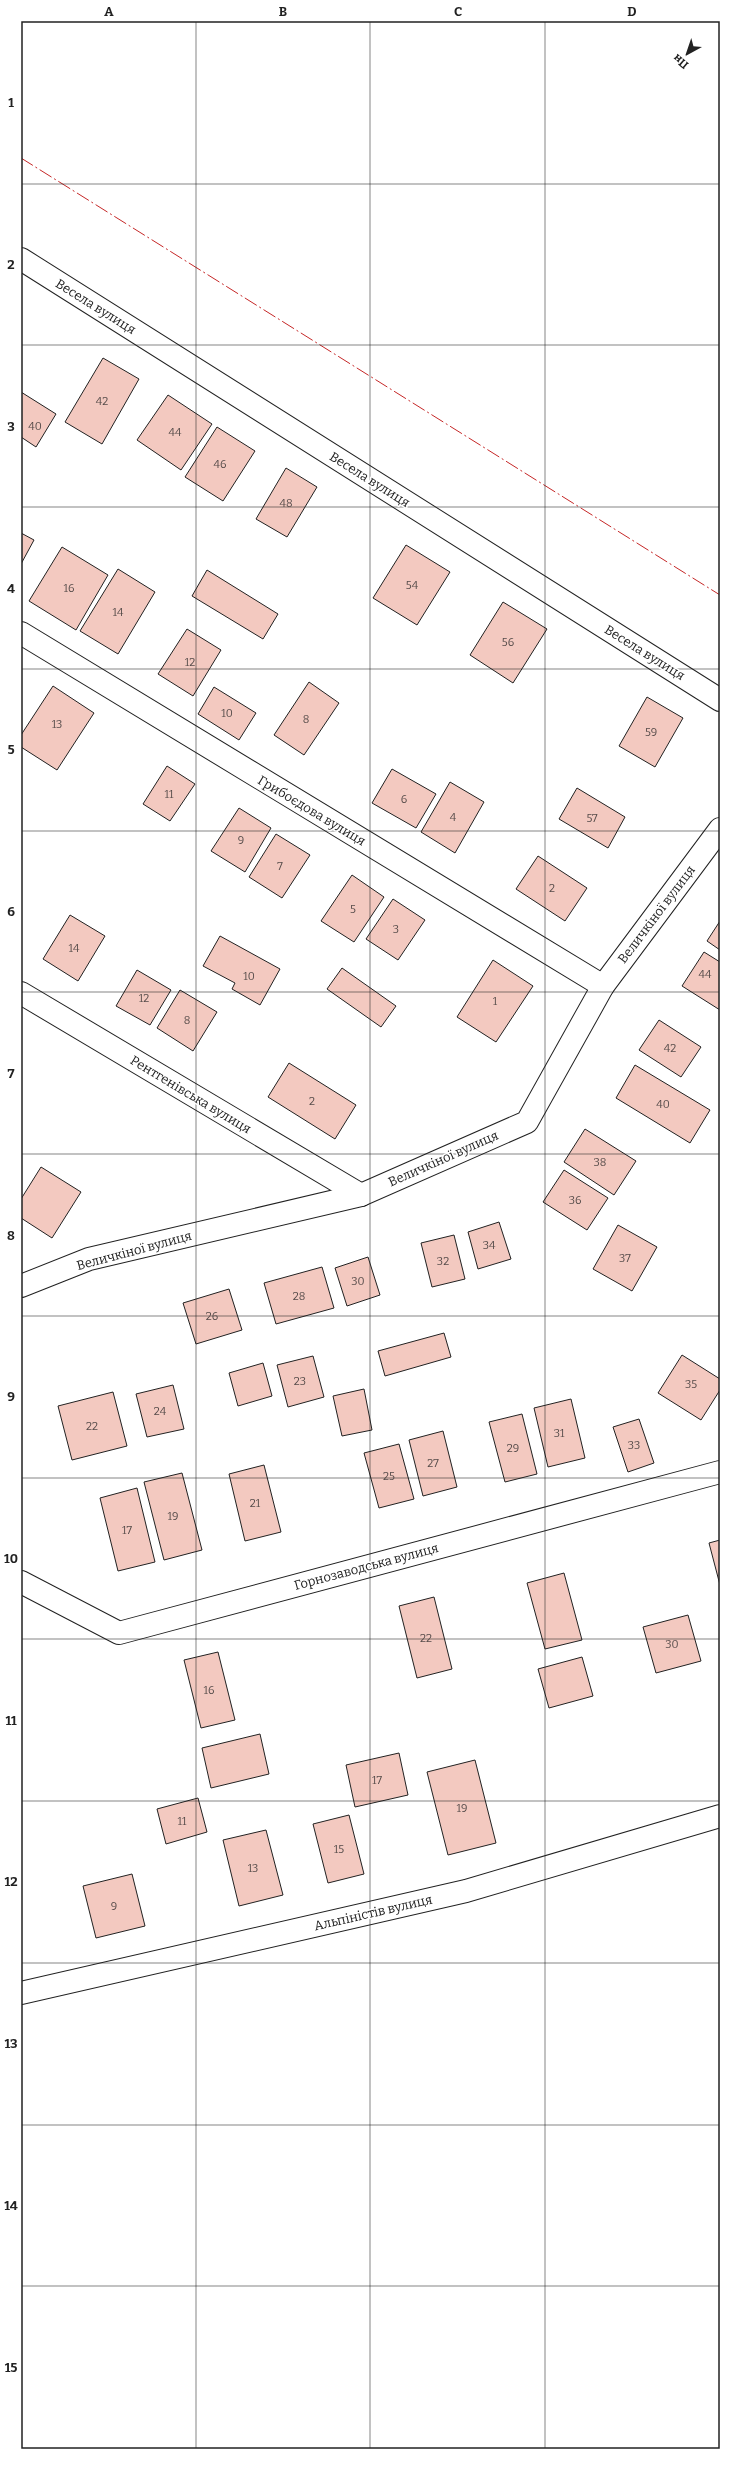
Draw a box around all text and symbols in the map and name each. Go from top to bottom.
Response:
text: A [104,4,114,19]
text: B [279,4,287,19]
text: C [454,4,462,19]
text: D [627,4,637,19]
north arrow [667,34,707,74]
text: Пн [670,51,691,71]
text: 1 [8,95,14,110]
text: 2 [7,257,15,272]
street label: Весела вулиця [53,276,139,337]
house number: 42 [96,395,108,408]
text: 3 [7,419,15,434]
house number: 40 [28,420,42,433]
house number: 44 [169,426,182,439]
street label: Весела вулиця [327,449,413,510]
house number: 46 [214,458,226,471]
house number: 48 [279,497,293,510]
house number: 54 [406,579,419,592]
text: 4 [7,581,15,596]
house number: 16 [64,582,74,595]
house number: 14 [113,606,124,619]
street label: Весела вулиця [602,622,688,683]
house number: 56 [502,636,514,649]
house number: 12 [185,656,195,669]
house number: 10 [221,707,233,720]
house number: 8 [303,713,309,726]
house number: 13 [52,718,62,731]
house number: 59 [645,726,657,739]
text: 5 [7,742,15,757]
street label: Грибоєдова вулиця [255,772,368,849]
house number: 11 [165,788,174,801]
house number: 6 [401,793,407,806]
house number: 4 [450,811,457,824]
house number: 57 [586,812,598,825]
house number: 9 [238,834,244,847]
house number: 7 [277,860,283,873]
street label: Величкіної вулиця [615,862,698,966]
house number: 2 [549,882,555,895]
house number: 5 [350,903,356,916]
text: 6 [7,904,15,919]
house number: 3 [393,923,399,936]
house number: 14 [69,942,80,955]
house number: 44 [699,968,712,981]
house number: 10 [243,970,255,983]
house number: 12 [139,992,149,1005]
house number: 1 [493,995,498,1008]
house number: 8 [184,1014,190,1027]
house number: 42 [664,1042,676,1055]
street label: Рентгенівська вулиця [128,1052,254,1136]
text: 7 [8,1066,15,1081]
house number: 2 [309,1095,315,1108]
house number: 40 [656,1098,670,1111]
street label: Величкіної вулиця [386,1127,500,1189]
house number: 38 [594,1156,606,1169]
house number: 36 [569,1194,581,1207]
text: 8 [7,1228,15,1243]
street label: Величкіної вулиця [75,1228,193,1273]
house number: 34 [483,1239,496,1252]
house number: 37 [619,1252,631,1265]
house number: 32 [437,1255,449,1268]
house number: 30 [351,1275,365,1288]
house number: 28 [293,1290,305,1303]
house number: 26 [206,1310,218,1323]
house number: 23 [294,1375,306,1388]
house number: 35 [685,1378,697,1391]
text: 9 [7,1389,15,1404]
house number: 24 [154,1405,167,1418]
house number: 22 [86,1420,98,1433]
house number: 31 [554,1427,565,1440]
house number: 33 [628,1439,640,1452]
house number: 29 [507,1442,519,1455]
house number: 27 [427,1457,439,1470]
house number: 25 [383,1470,395,1483]
house number: 21 [250,1497,261,1510]
house number: 19 [168,1510,178,1523]
house number: 17 [122,1524,132,1537]
street label: Горнозаводська вулиця [292,1540,440,1593]
text: 10 [4,1551,18,1566]
house number: 22 [420,1632,432,1645]
house number: 30 [665,1638,679,1651]
house number: 16 [204,1684,214,1697]
text: 11 [5,1713,17,1728]
house number: 17 [372,1774,382,1787]
house number: 19 [457,1802,467,1815]
house number: 11 [178,1815,187,1828]
house number: 15 [334,1843,344,1856]
house number: 13 [248,1862,258,1875]
text: 12 [5,1874,17,1889]
street label: Альпіністів вулиця [313,1892,434,1933]
house number: 9 [111,1900,117,1913]
text: 13 [4,2036,18,2051]
text: 14 [4,2198,18,2213]
text: 15 [5,2360,17,2375]

